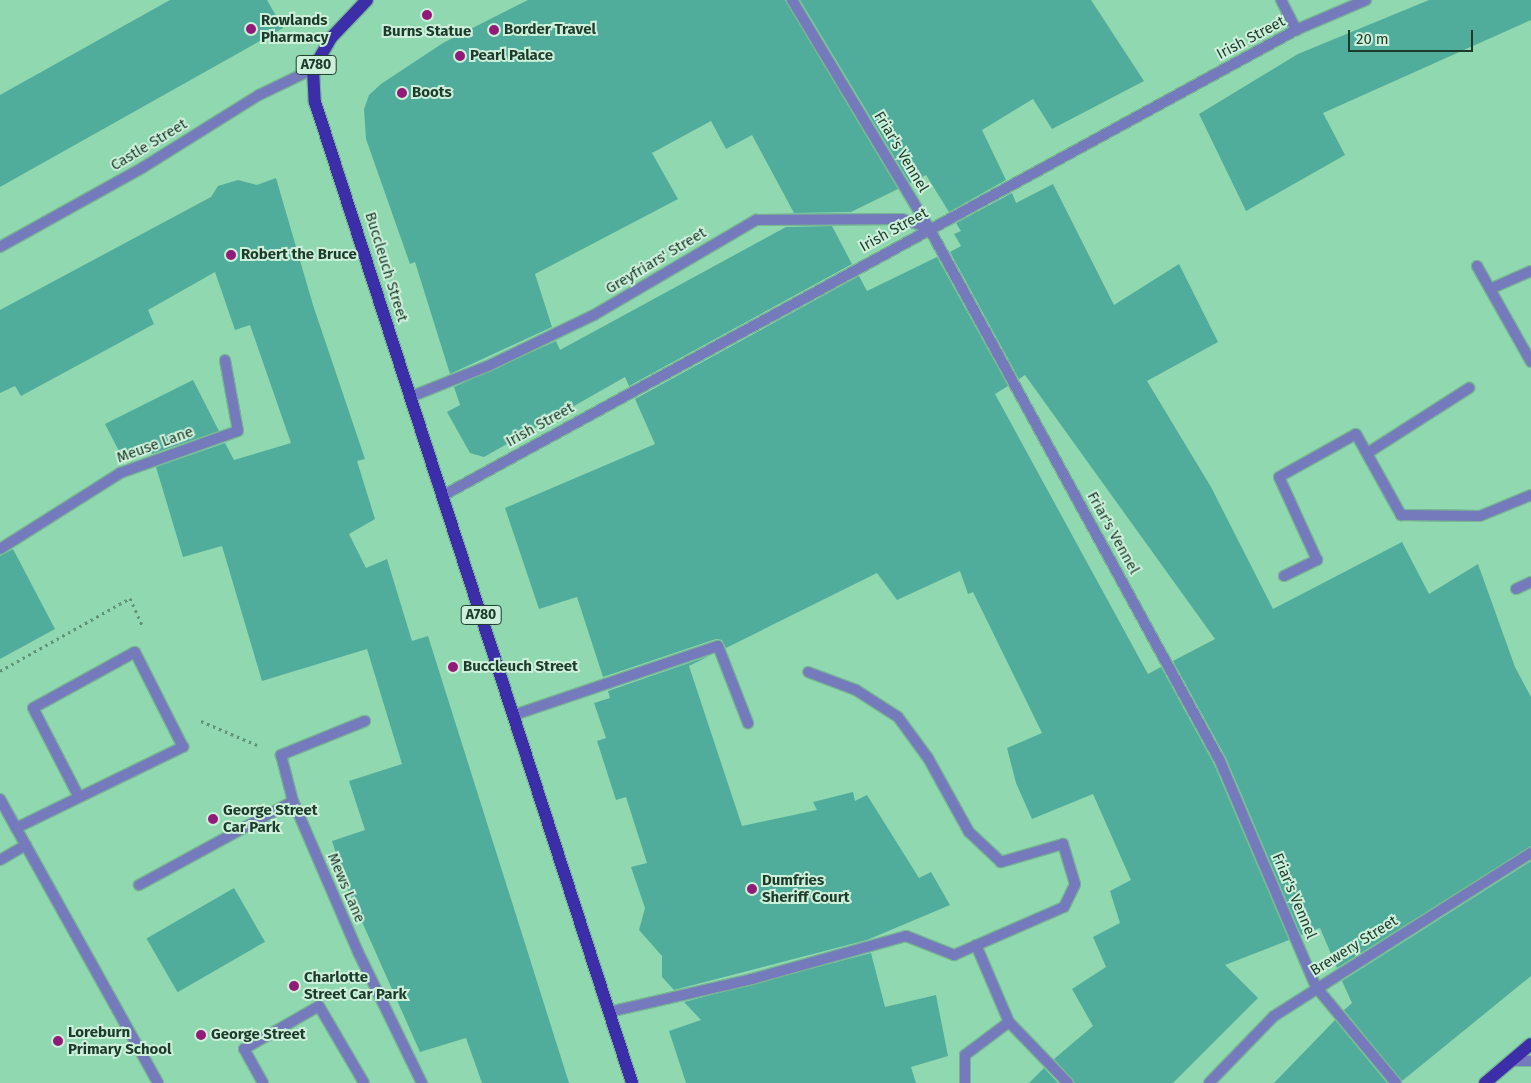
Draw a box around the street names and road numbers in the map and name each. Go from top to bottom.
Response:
street label: Irish Street [1214,12,1288,64]
road number: A780 [295,54,337,76]
street label: Friar's Vennel [870,108,932,196]
street label: Castle Street [108,115,190,175]
street label: Irish Street [857,204,931,256]
street label: Buccleuch Street [361,210,411,324]
street label: Greyfriars' Street [603,224,709,298]
street label: Irish Street [503,399,577,451]
street label: Meuse Lane [114,423,196,467]
street label: Friar's Vennel [1083,489,1143,577]
road number: A780 [460,604,502,626]
street label: Mews Lane [323,850,369,926]
street label: Friar's Vennel [1268,850,1320,942]
street label: Brewery Street [1307,912,1401,980]

